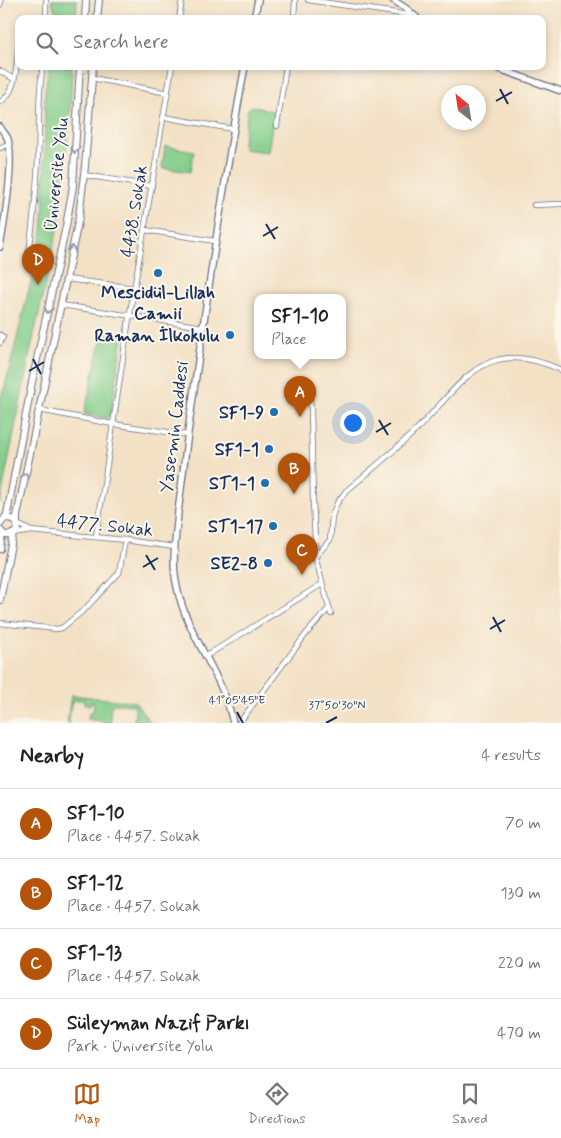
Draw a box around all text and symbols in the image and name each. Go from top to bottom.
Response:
search box [15,15,546,70]
icon: search [33,29,61,57]
text: Search here [73,30,169,55]
north arrow [441,85,486,130]
street label: Üniversite Yolu [39,115,75,233]
one-way arrow [70,146,81,154]
street label: 4438. Sokak [116,163,154,259]
pin: D [22,244,54,285]
one-way arrow [67,244,77,253]
marker: Mescidül-Lillah Camii [152,267,164,279]
place label: Mescidül-Lillah Camii [101,281,215,326]
popup [254,294,346,359]
text: SF1-10 [271,304,329,329]
one-way arrow [43,305,54,314]
place label: Raman İlkokulu [95,324,220,348]
marker: Raman İlkokulu [224,329,236,341]
text: Place [271,329,306,350]
street label: Yasemin Caddesi [155,360,195,494]
pin: A [284,376,316,417]
place label: SF1-9 [219,401,264,425]
marker: SF1-9 [268,406,280,418]
your location [340,410,366,436]
place label: SF1-1 [215,438,259,462]
marker: SF1-1 [263,443,275,455]
pin: B [278,453,310,494]
one-way arrow [20,472,30,481]
place label: ST1-1 [209,472,255,496]
marker: ST1-1 [259,477,271,489]
street label: 4477. Sokak [56,509,154,543]
place label: ST1-17 [208,515,263,539]
marker: ST1-17 [267,520,279,532]
pin: C [286,534,318,575]
place label: SE2-8 [210,552,258,576]
marker: SE2-8 [262,557,274,569]
text: 41°05'45"E [209,693,265,709]
text: 37°50'30"N [309,698,365,714]
text: Nearby [20,742,84,770]
text: 4 results [481,745,541,766]
text: SF1-10 [67,801,125,826]
text: A [31,813,41,834]
text: 70 m [505,813,541,834]
text: Place · 4457. Sokak [67,826,200,847]
text: SF1-12 [67,871,124,896]
text: B [31,883,41,904]
text: 130 m [500,883,541,904]
text: Place · 4457. Sokak [67,896,200,917]
text: SF1-13 [67,941,122,966]
text: C [30,953,42,974]
text: 220 m [498,953,541,974]
text: Place · 4457. Sokak [67,966,200,987]
text: Süleyman Nazif Parkı [67,1011,250,1036]
text: D [30,1023,42,1044]
text: 470 m [497,1023,541,1044]
text: Park · Üniversite Yolu [67,1036,214,1057]
tab: Map [73,1080,101,1128]
tab: Directions [248,1080,306,1128]
tab: Saved [452,1080,488,1128]

